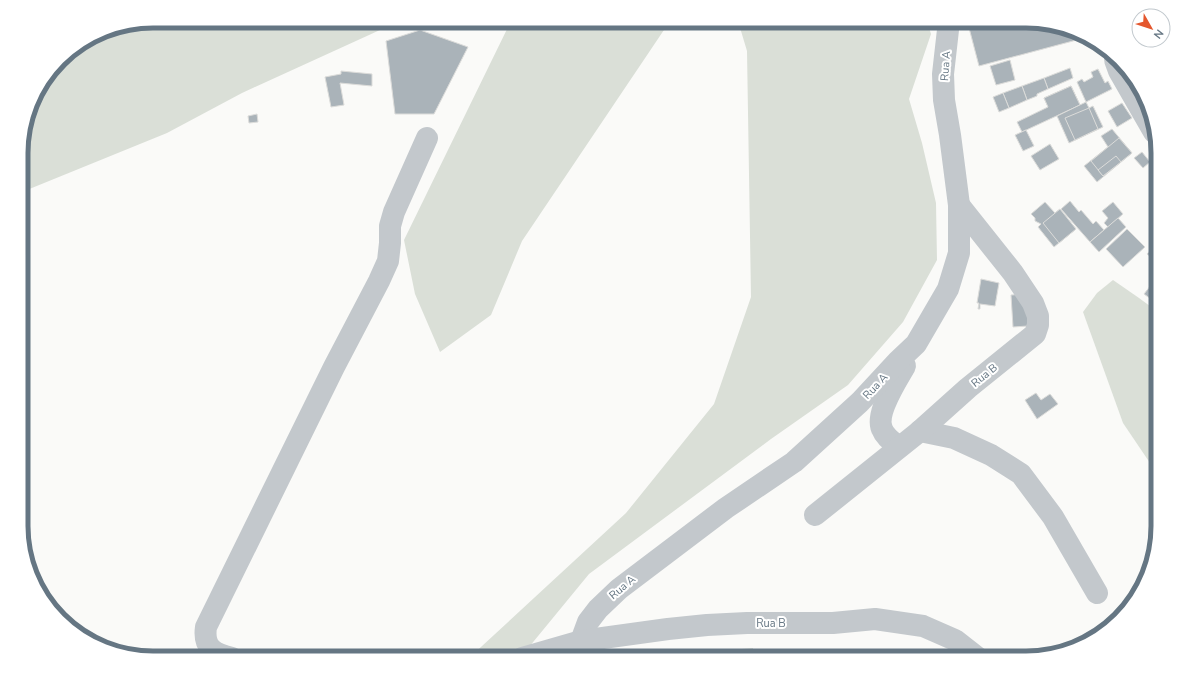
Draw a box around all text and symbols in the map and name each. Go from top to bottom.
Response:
north arrow [1131,8,1171,48]
text: N [1150,26,1167,42]
street label: Rua A [937,50,954,82]
street label: Rua B [968,360,1001,391]
street label: Rua A [860,370,891,403]
street label: Rua A [606,572,639,603]
street label: Rua B [756,616,786,631]

